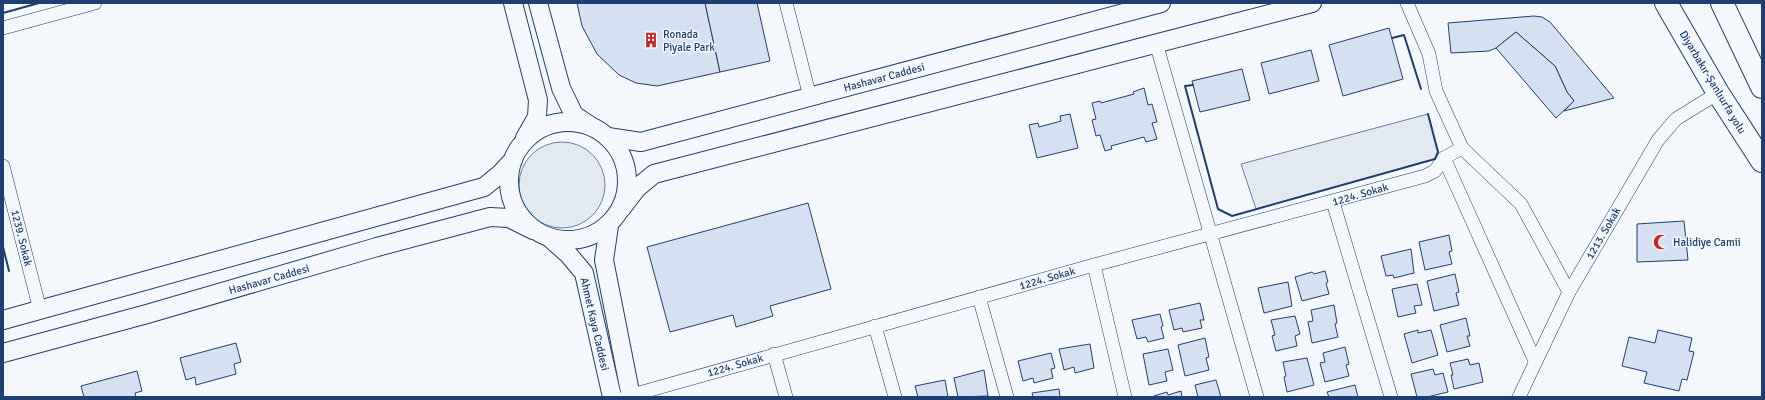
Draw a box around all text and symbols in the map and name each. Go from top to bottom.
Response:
place label: Ronada Piyale Park [663,28,715,54]
street label: Diyarbakır-Şanlıurfa yolu [1677,28,1749,136]
building icon: Ronada Piyale Park [642,31,660,49]
street label: Hashavar Caddesi [842,60,926,95]
street label: 1224. Sokak [1331,180,1390,209]
street label: 1213. Sokak [1583,205,1624,261]
street label: 1239. Sokak [8,209,35,268]
mosque icon: Halidiye Camii [1652,233,1670,251]
place label: Halidiye Camii [1673,236,1741,249]
street label: Hashavar Caddesi [227,262,311,297]
street label: 1224. Sokak [1018,264,1077,293]
street label: Ahmet Kaya Caddesi [577,276,612,372]
street label: 1224. Sokak [706,351,765,380]

